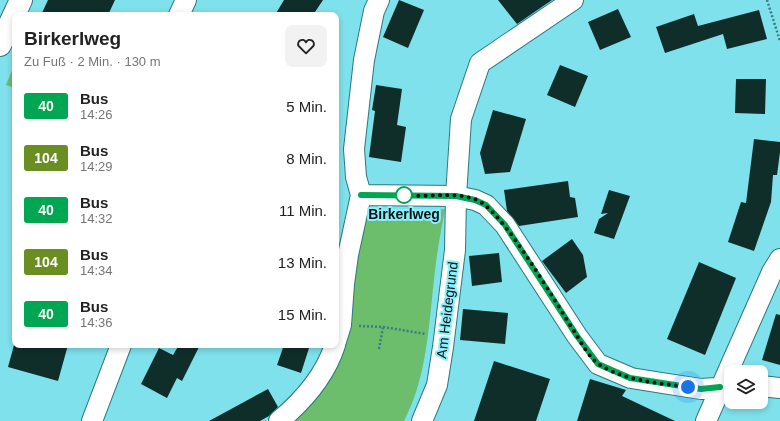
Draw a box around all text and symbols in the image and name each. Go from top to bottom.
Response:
button: heart [285,25,327,67]
text: Birkerlweg [24,28,121,49]
text: Zu Fuß · 2 Min. · 130 m [24,54,161,69]
text: Bus [80,90,108,107]
text: 40 [38,98,54,114]
text: 5 Min. [286,98,327,115]
text: 14:26 [80,107,113,122]
text: Bus [80,142,108,159]
text: 104 [34,150,58,166]
text: 8 Min. [286,150,327,167]
text: 14:29 [80,159,113,174]
marker: Birkerlweg [395,186,413,204]
text: Bus [80,194,108,211]
text: 40 [38,202,54,218]
text: 11 Min. [279,202,327,219]
place label: Birkerlweg [368,206,440,222]
text: 14:32 [80,211,113,226]
text: Bus [80,246,108,263]
text: 104 [34,254,58,270]
text: 13 Min. [278,254,327,271]
street label: Am Heidegrund [433,261,461,359]
text: 14:34 [80,263,113,278]
text: Bus [80,298,108,315]
text: 40 [38,306,54,322]
text: 15 Min. [278,306,327,323]
text: 14:36 [80,315,113,330]
map controls [724,365,768,409]
button: layers [724,365,768,409]
your location [678,377,698,397]

